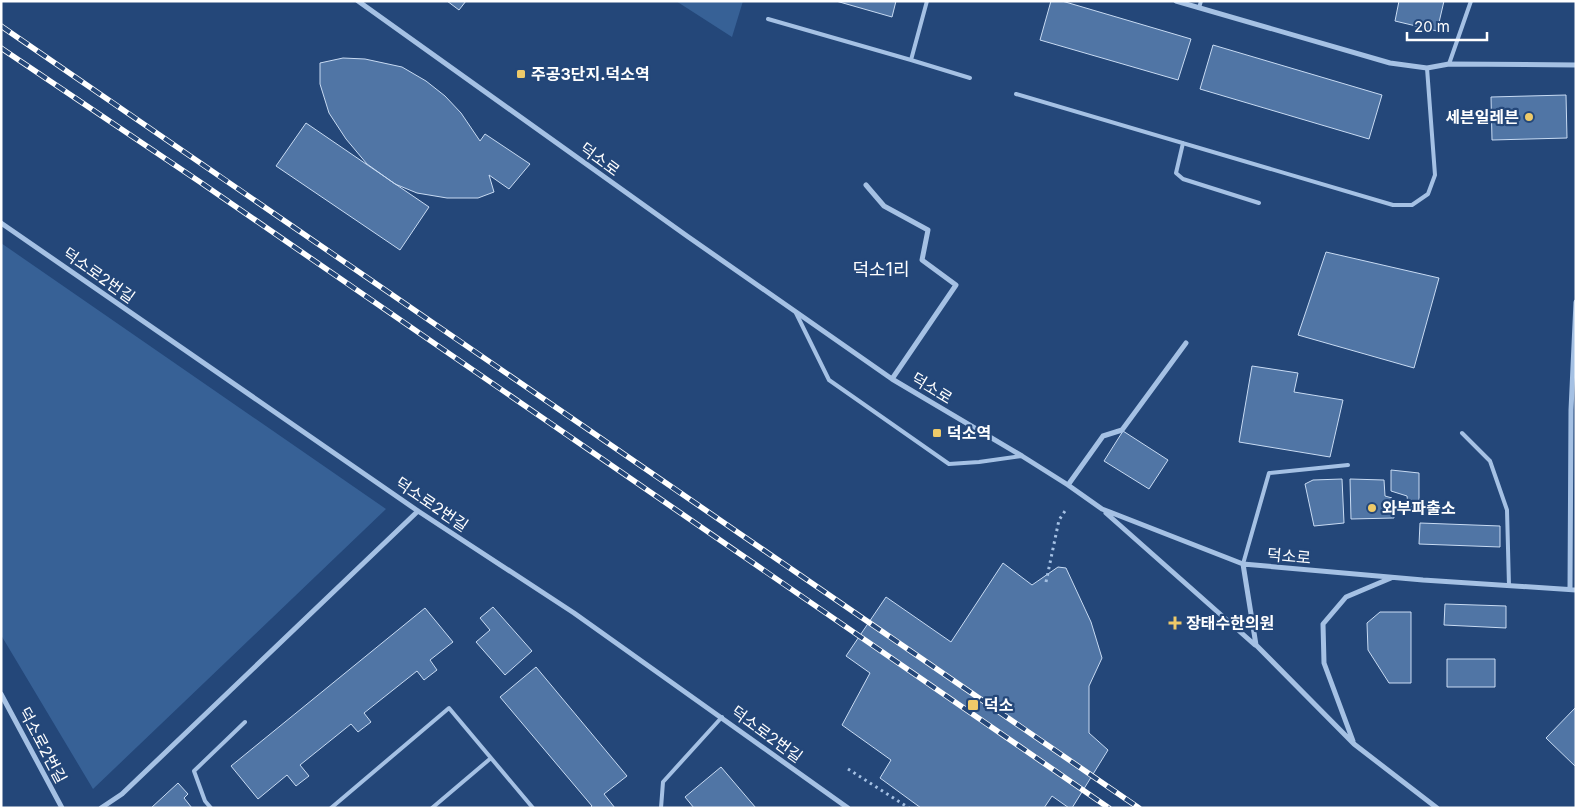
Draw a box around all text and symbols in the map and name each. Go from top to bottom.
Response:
scale bar [1407,10,1487,42]
text: 20 m [1414,17,1450,36]
place label: 주공3단지.덕소역 [531,64,650,84]
marker: 주공3단지.덕소역 [515,68,527,80]
place label: 세븐일레븐 [1445,107,1519,127]
marker: 세븐일레븐 [1523,111,1535,123]
street label: 덕소로 [576,138,624,180]
street label: 덕소로2번길 [59,243,139,307]
district label: 덕소1리 [852,259,910,280]
street label: 덕소로 [908,368,956,408]
place label: 덕소역 [947,423,991,443]
marker: 덕소역 [931,427,943,439]
street label: 덕소로2번길 [392,472,472,536]
place label: 와부파출소 [1382,498,1456,518]
marker: 와부파출소 [1366,502,1378,514]
street label: 덕소로 [1266,544,1312,568]
place label: 장태수한의원 [1186,613,1274,633]
marker: 장태수한의원 [1168,616,1182,630]
place label: 덕소 [984,695,1014,715]
marker: 덕소 [966,698,980,712]
street label: 덕소로2번길 [727,701,807,767]
street label: 덕소로2번길 [15,704,71,786]

